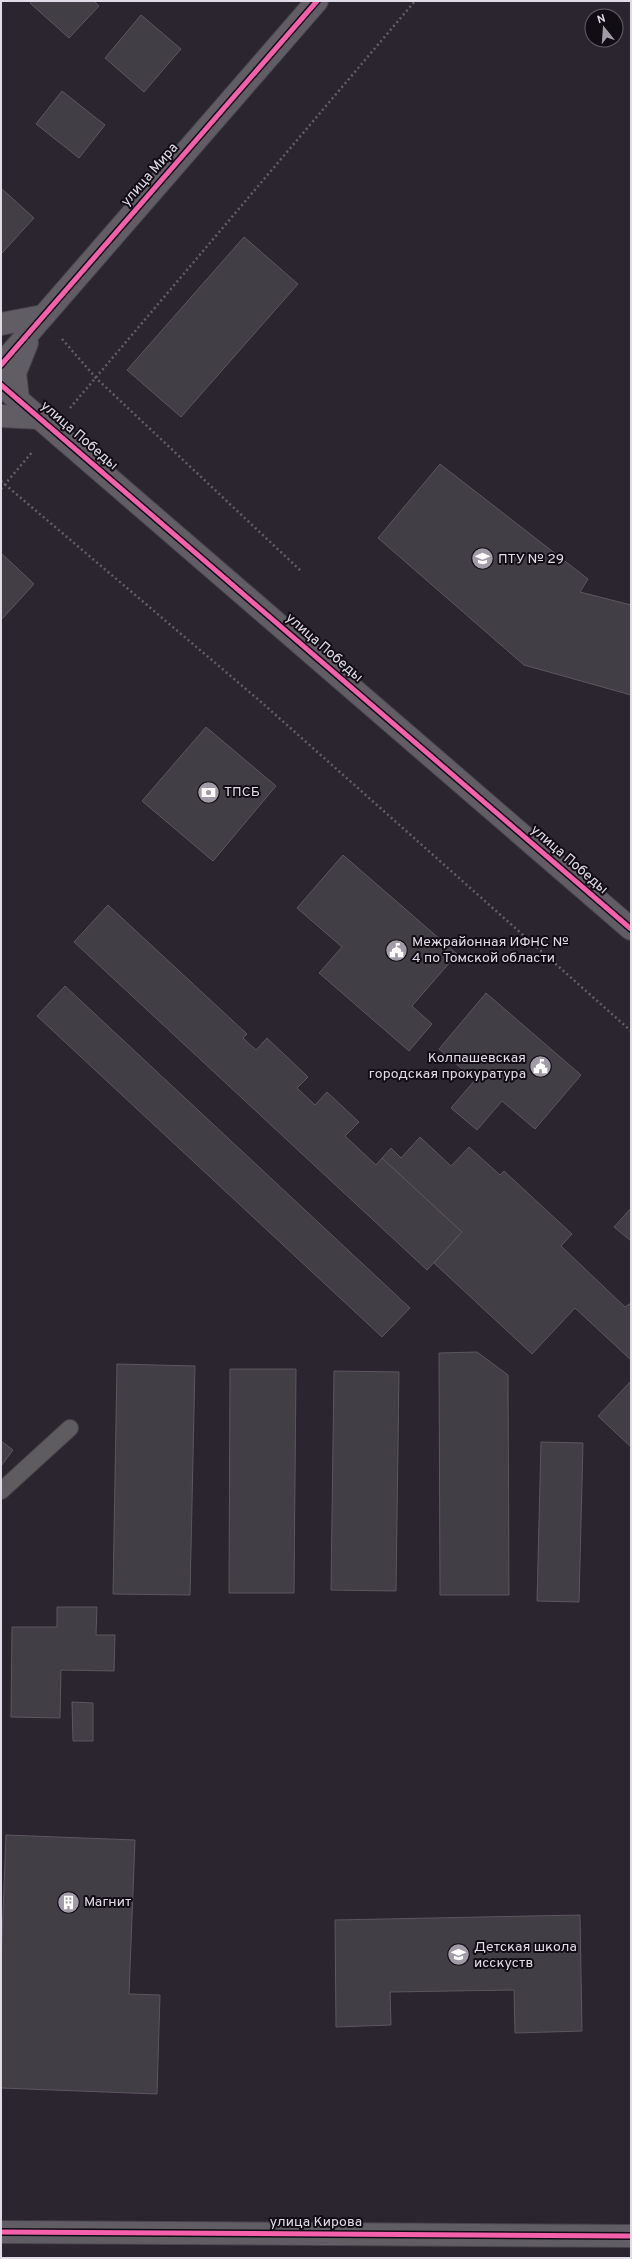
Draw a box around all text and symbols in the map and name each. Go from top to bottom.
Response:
north arrow [584,8,624,48]
text: N [596,12,607,27]
street label: улица Мира [118,140,182,210]
street label: улица Победы [37,398,121,474]
school or university icon: ПТУ № 29 [469,546,495,572]
place label: ПТУ № 29 [498,551,564,568]
street label: улица Победы [282,610,366,686]
bank icon: ТПСБ [195,779,221,805]
place label: ТПСБ [224,784,260,801]
street label: улица Победы [527,822,611,898]
place label: Межрайонная ИФНС № 4 по Томской области [412,934,569,967]
public building icon: Межрайонная ИФНС № 4 по Томской области [383,937,409,963]
place label: Колпашевская городская прокуратура [369,1050,526,1083]
public building icon: Колпашевская городская прокуратура [528,1053,554,1079]
building icon: Магнит [55,1889,81,1915]
place label: Магнит [84,1894,131,1911]
place label: Детская школа исскуств [474,1939,577,1972]
school or university icon: Детская школа исскуств [445,1942,471,1968]
street label: улица Кирова [270,2214,362,2231]

